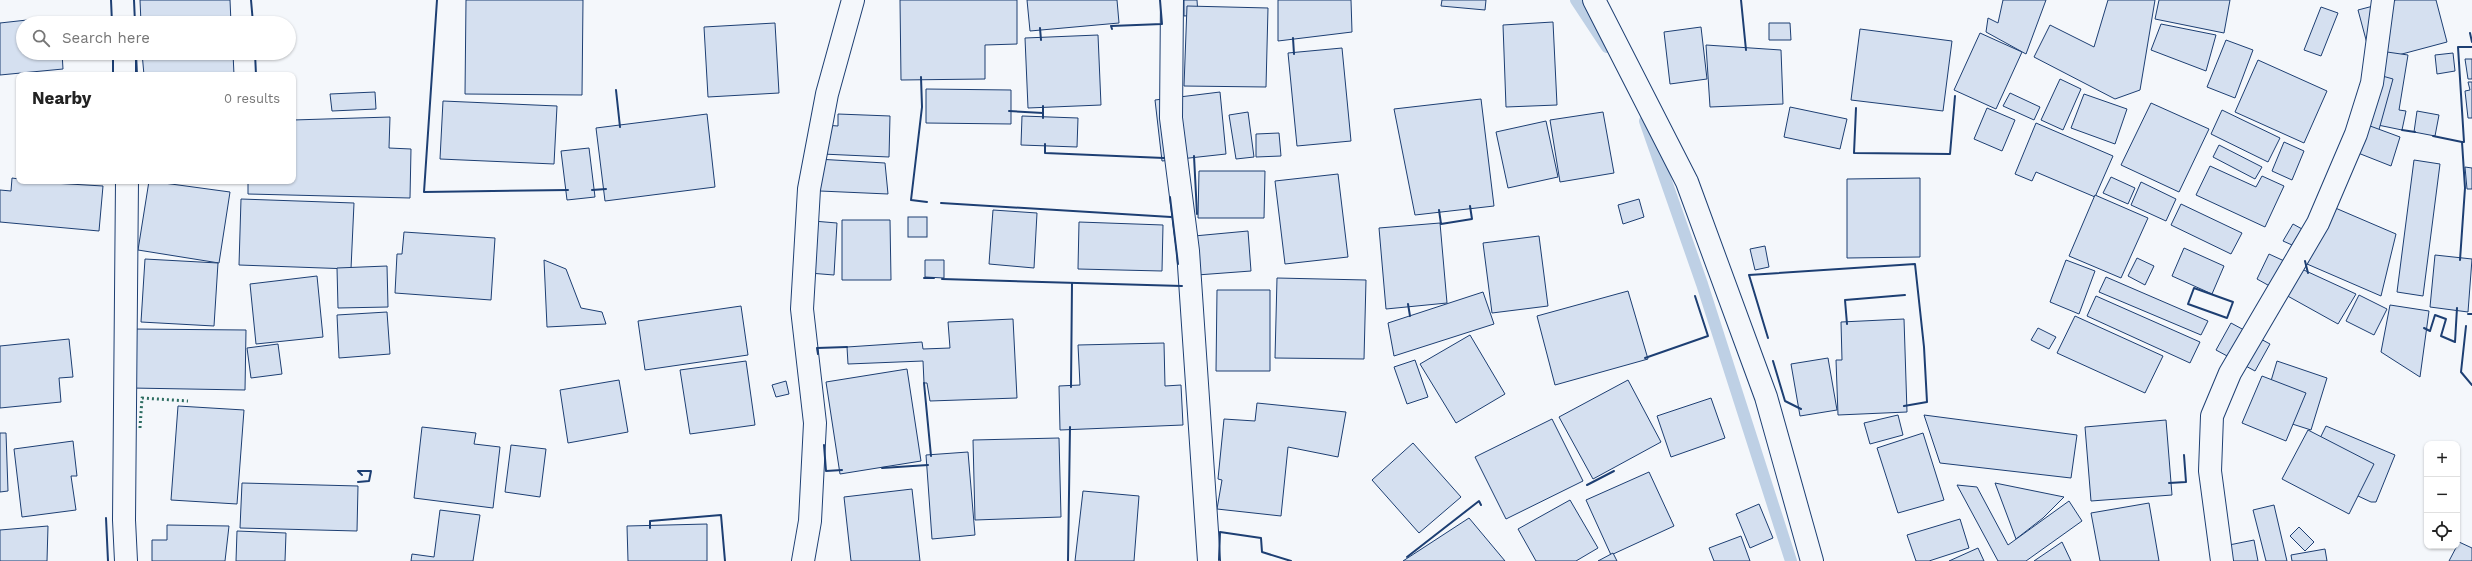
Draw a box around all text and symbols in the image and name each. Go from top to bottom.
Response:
search box [16,16,296,60]
icon: search [30,27,52,49]
text: Search here [62,29,150,47]
text: Nearby [32,88,91,108]
text: 0 results [224,91,280,106]
map controls [2424,441,2460,549]
button: + [2424,441,2460,477]
button: − [2424,477,2460,513]
button: locate [2424,513,2460,549]

